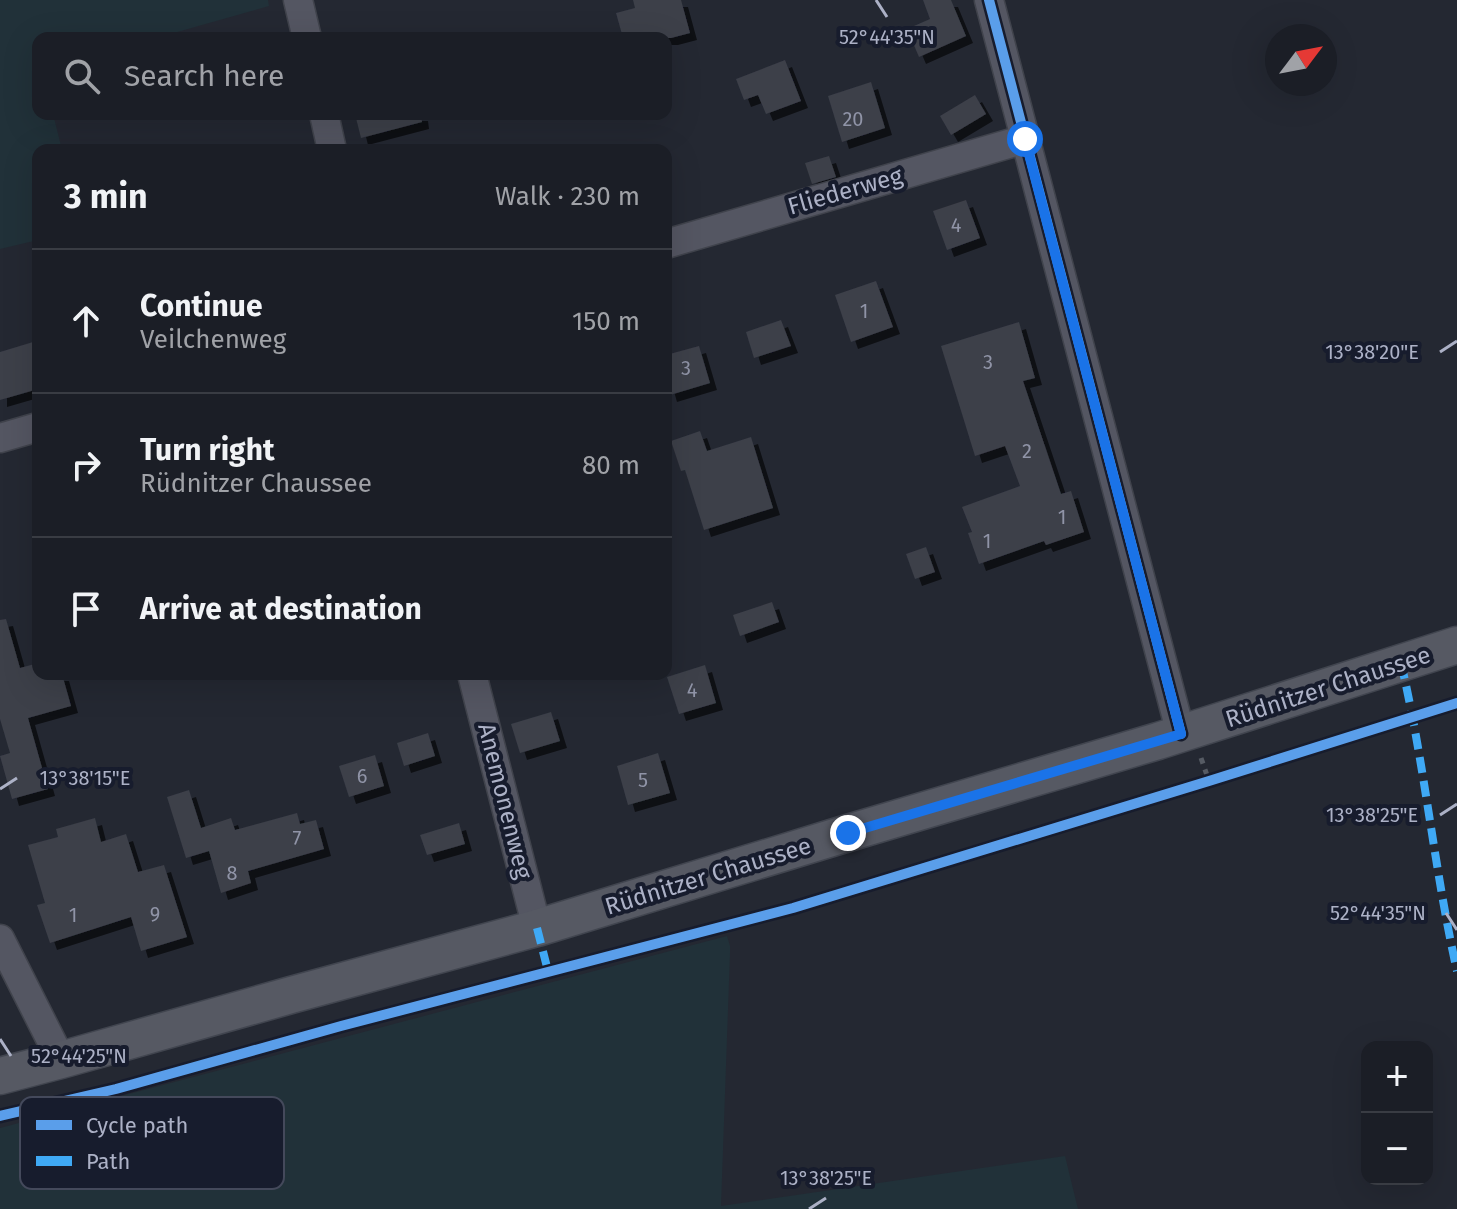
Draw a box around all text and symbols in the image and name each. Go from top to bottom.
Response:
north arrow [1265,24,1337,96]
text: 52°44'35"N [839,25,935,49]
search box [32,32,672,120]
icon: search [60,54,104,98]
text: Search here [124,58,284,94]
house number: 20 [842,107,864,131]
route start [1007,121,1043,157]
street label: Fliederweg [784,161,906,221]
text: 3 min [64,176,148,217]
text: Walk · 230 m [495,181,640,212]
house number: 4 [951,213,962,237]
text: Continue [140,288,263,324]
icon: ahead [64,299,108,343]
house number: 1 [860,299,868,323]
text: 150 m [572,306,640,337]
text: Veilchenweg [140,324,286,355]
text: 13°38'20"E [1325,340,1419,364]
house number: 3 [983,350,993,374]
house number: 3 [681,356,691,380]
text: Turn right [140,432,275,468]
house number: 2 [1022,439,1032,463]
icon: right [64,443,108,487]
text: 80 m [582,450,640,481]
text: Rüdnitzer Chaussee [140,468,372,499]
house number: 1 [1058,505,1066,529]
house number: 1 [983,529,991,553]
icon: arrive [64,587,108,631]
text: Arrive at destination [140,591,422,627]
street label: Rüdnitzer Chaussee [1222,641,1434,733]
house number: 4 [687,678,698,702]
street label: Anemonenweg [472,720,538,882]
house number: 6 [357,764,367,788]
text: 13°38'15"E [40,766,130,790]
house number: 5 [638,768,648,792]
text: 13°38'25"E [1326,803,1418,827]
route end [830,815,866,851]
house number: 7 [293,826,302,850]
street label: Rüdnitzer Chaussee [602,831,814,921]
house number: 8 [226,861,238,885]
text: 52°44'35"N [1330,901,1426,925]
house number: 9 [150,902,160,926]
house number: 1 [69,903,77,927]
map controls [1361,1041,1433,1185]
button: + [1361,1041,1433,1113]
text: 52°44'25"N [31,1044,127,1068]
legend [20,1097,284,1189]
text: Cycle path [86,1112,188,1139]
button: − [1361,1113,1433,1185]
text: Path [86,1148,130,1175]
text: 13°38'25"E [780,1166,872,1190]

